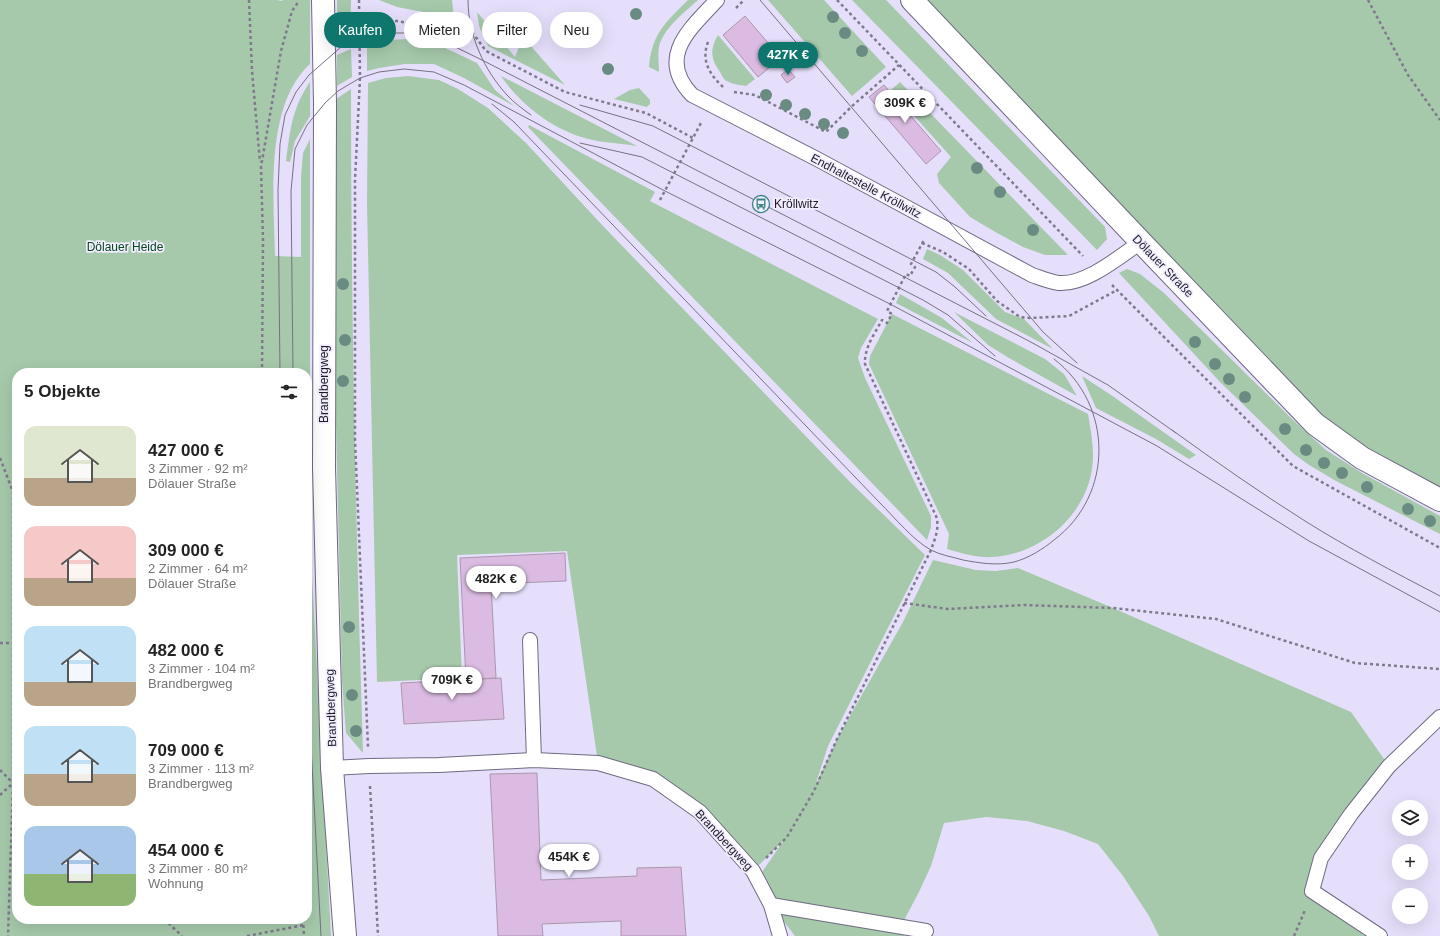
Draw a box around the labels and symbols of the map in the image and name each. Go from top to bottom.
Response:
pin: 427K € [755,42,821,76]
pin: 309K € [872,90,938,124]
street label: Endhaltestelle Kröllwitz [808,151,924,221]
bus stop icon: Kröllwitz [751,194,771,214]
place label: Kröllwitz [774,197,819,211]
street label: Dölauer Straße [1130,232,1197,300]
park label: Dölauer Heide [87,240,164,254]
street label: Brandbergweg [317,345,331,423]
pin: 482K € [463,566,529,600]
pin: 709K € [419,667,485,701]
street label: Brandbergweg [323,669,339,747]
street label: Brandbergweg [692,807,756,873]
pin: 454K € [536,844,602,878]

